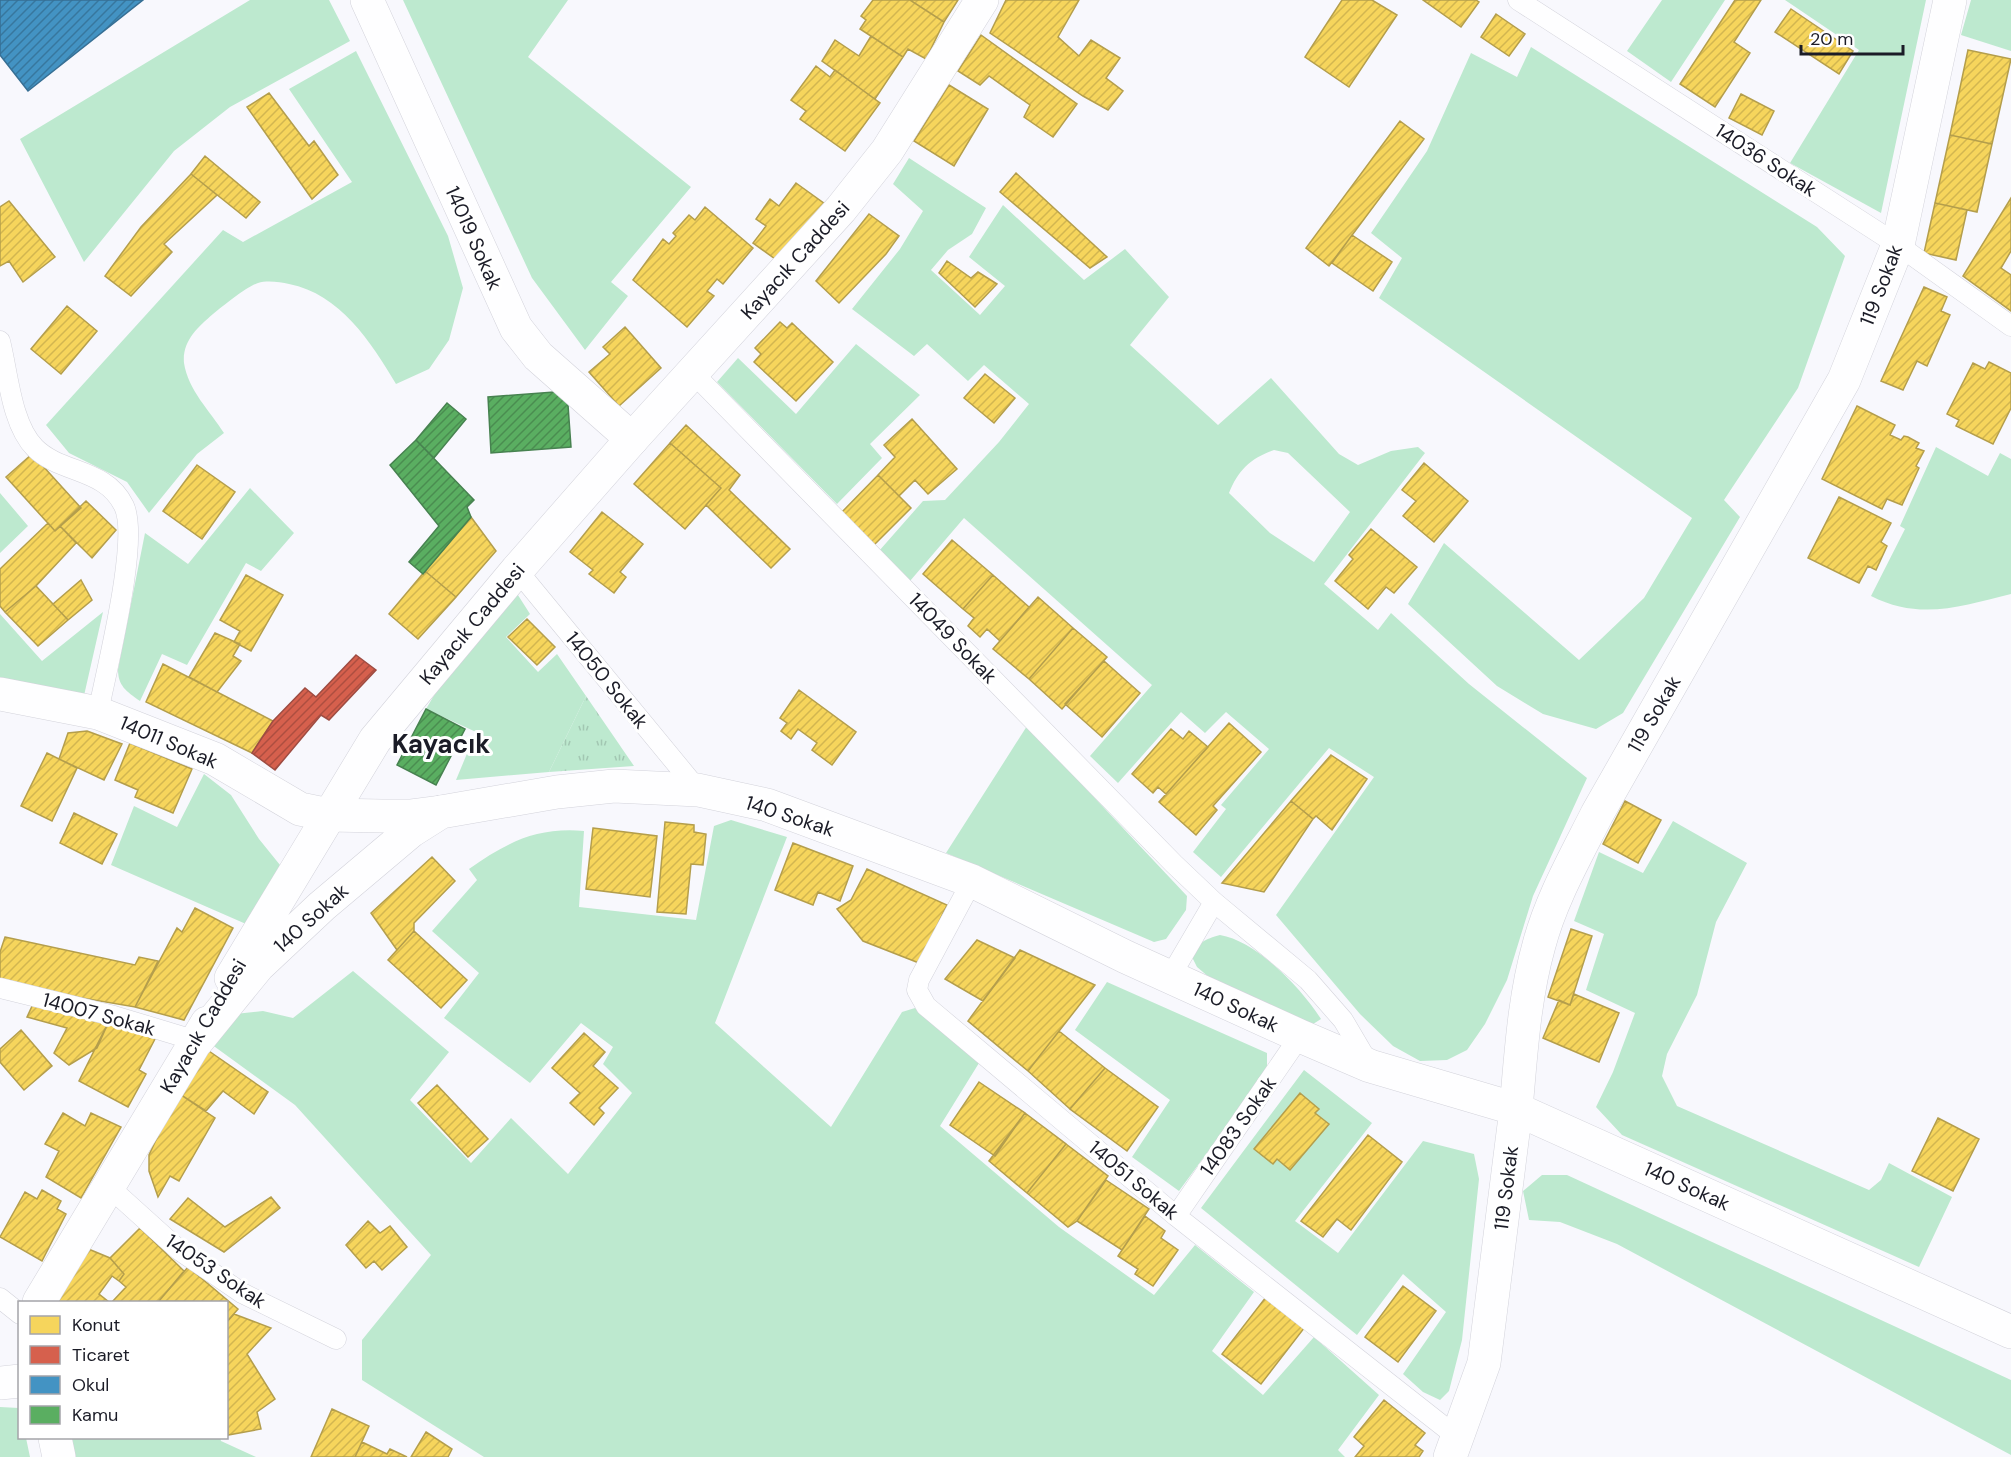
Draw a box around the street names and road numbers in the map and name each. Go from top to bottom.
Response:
street label: 14036 Sokak [1710,117,1822,203]
street label: 14019 Sokak [440,182,508,294]
street label: Kayacık Caddesi [735,195,855,325]
street label: 119 Sokak [1854,241,1908,329]
street label: Kayacık Caddesi [414,558,530,690]
street label: 14049 Sokak [903,587,1003,689]
street label: 14050 Sokak [560,626,654,734]
street label: 119 Sokak [1622,671,1686,757]
street label: 14011 Sokak [116,710,222,774]
street label: 140 Sokak [742,789,838,843]
street label: 140 Sokak [268,878,354,958]
street label: Kayacık Caddesi [154,954,252,1098]
street label: 140 Sokak [1189,976,1283,1038]
street label: 14007 Sokak [40,986,158,1042]
street label: 14083 Sokak [1194,1071,1282,1181]
street label: 14051 Sokak [1083,1135,1185,1225]
street label: 119 Sokak [1488,1144,1524,1232]
street label: 140 Sokak [1640,1155,1734,1217]
street label: 14053 Sokak [161,1228,271,1314]

